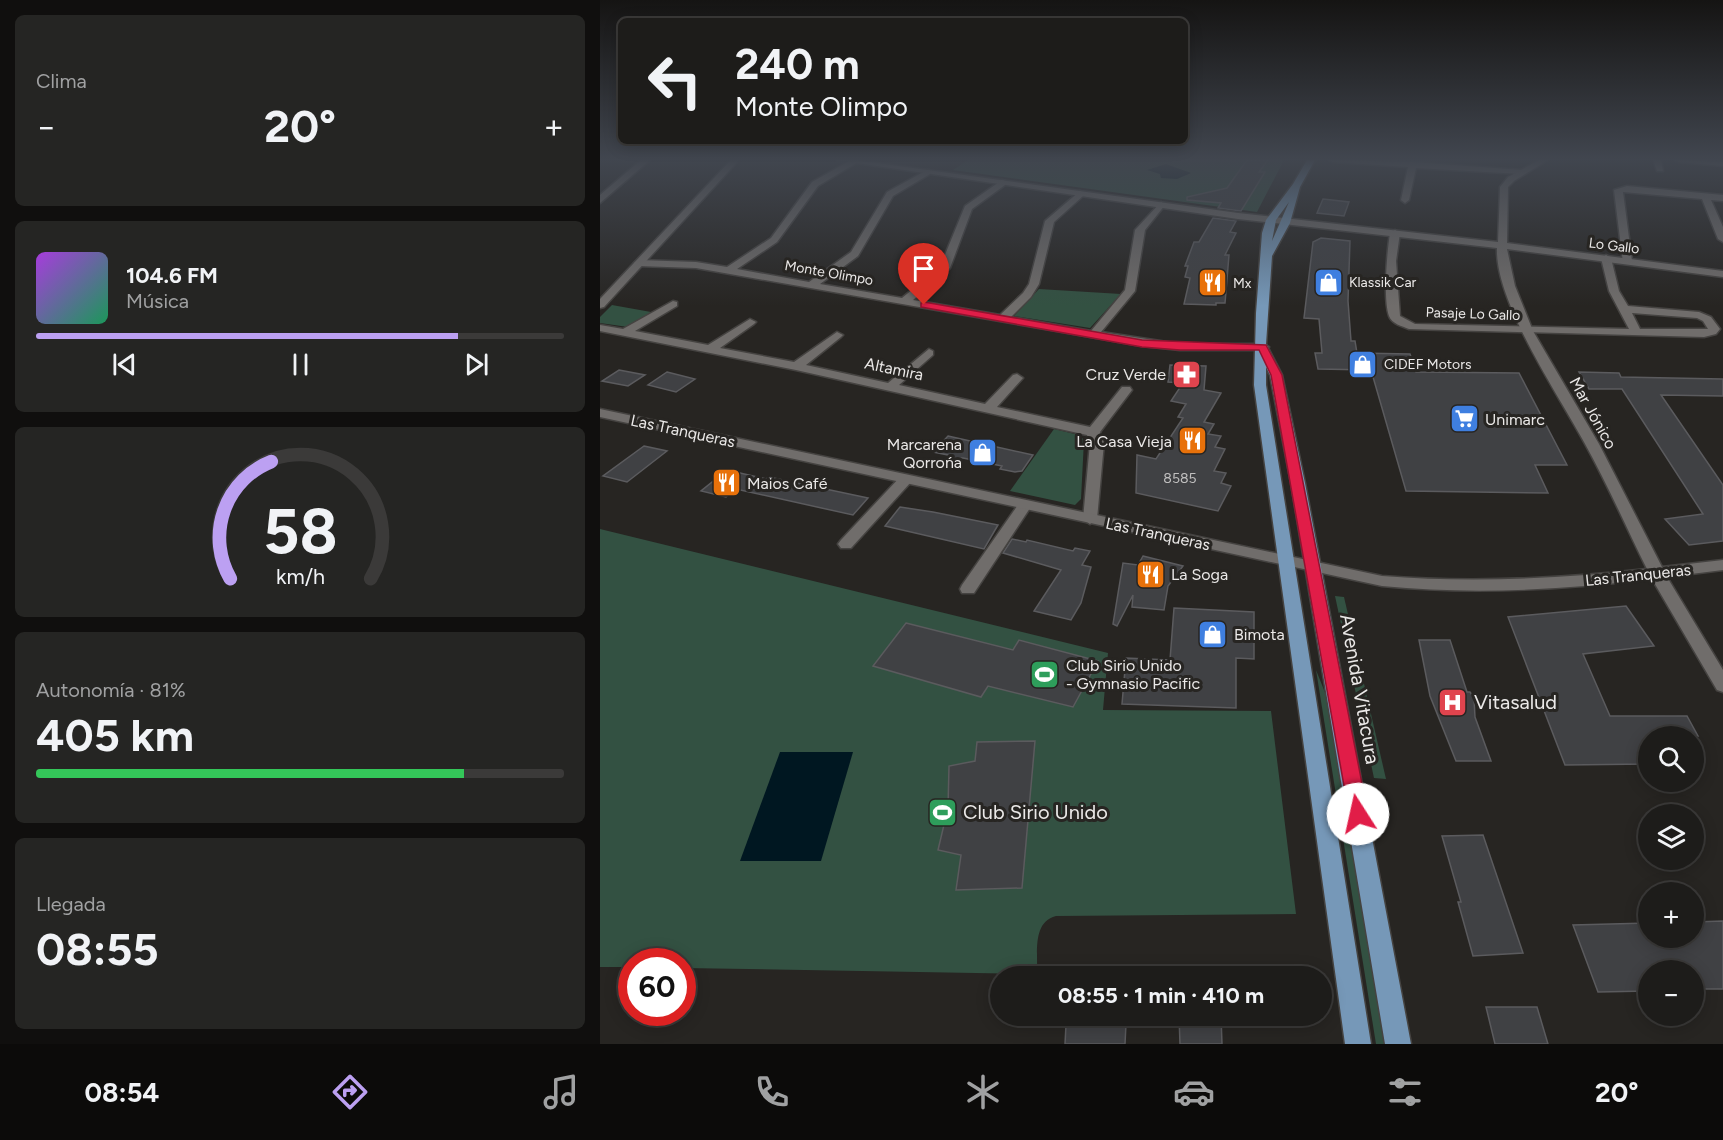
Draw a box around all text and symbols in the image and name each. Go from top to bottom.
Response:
text: 240 m [735,39,860,90]
icon: left [636,42,714,120]
text: Clima [36,69,87,93]
text: Monte Olimpo [735,90,908,123]
text: 20° [264,99,336,153]
text: − [36,107,57,146]
text: + [543,107,564,146]
street label: Lo Gallo [1588,234,1640,258]
pin [898,243,949,305]
icon: arrive [907,252,940,285]
street label: Monte Olimpo [783,257,875,289]
text: 104.6 FM [126,262,218,289]
shop icon: Klassik Car [1312,266,1344,298]
restaurant icon: Mx [1196,267,1228,299]
place label: Klassik Car [1349,274,1417,291]
place label: Mx [1233,275,1252,292]
text: Música [126,289,189,313]
street label: Pasaje Lo Gallo [1425,304,1521,324]
icon: previous [108,348,141,381]
icon: pause [284,348,317,381]
icon: next [460,348,493,381]
shop icon: CIDEF Motors [1347,348,1379,380]
street label: Altamira [863,354,925,384]
place label: CIDEF Motors [1384,356,1471,373]
pharmacy icon: Cruz Verde [1171,358,1203,390]
place label: Cruz Verde [1086,365,1166,384]
street label: Mar Jónico [1566,374,1620,452]
supermarket icon: Unimarc [1448,403,1480,435]
place label: Unimarc [1485,410,1545,429]
street label: Las Tranqueras [629,411,737,451]
restaurant icon: La Casa Vieja [1177,425,1209,457]
place label: La Casa Vieja [1076,432,1172,451]
place label: Marcarena Qorrońa [887,435,962,472]
shop icon: Marcarena Qorrońa [967,437,999,469]
restaurant icon: Maios Café [710,467,742,499]
house number: 8585 [1163,470,1197,487]
place label: Maios Café [747,474,828,493]
text: 58 [263,494,337,569]
street label: Las Tranqueras [1104,514,1212,554]
restaurant icon: La Soga [1134,558,1166,590]
street label: Las Tranqueras [1584,560,1692,590]
text: km/h [276,564,324,589]
place label: La Soga [1171,565,1228,584]
street label: Avenida Vitacura [1335,612,1385,766]
shop icon: Bimota [1197,618,1229,650]
place label: Bimota [1234,625,1285,644]
place label: Club Sirio Unido - Gymnasio Pacific [1066,656,1201,693]
sports icon: Club Sirio Unido - Gymnasio Pacific [1029,658,1061,690]
text: Autonomía · 81% [36,678,186,702]
hospital icon: Vitasalud [1437,686,1469,718]
place label: Vitasalud [1474,690,1557,714]
text: 405 km [36,708,194,762]
map controls [1638,726,1704,1026]
button: search [1638,726,1704,792]
position arrow [1326,782,1390,846]
sports icon: Club Sirio Unido [926,796,958,828]
place label: Club Sirio Unido [963,800,1108,824]
button: layers [1638,804,1704,870]
button: + [1638,882,1704,948]
text: Llegada [36,892,106,916]
text: 08:55 [36,922,159,976]
speed limit sign: 60 [618,948,696,1026]
button: − [1638,960,1704,1026]
text: 08:55 · 1 min · 410 m [1058,982,1264,1009]
icon: directions [329,1071,371,1113]
icon: music [540,1071,582,1113]
icon: phone [751,1071,793,1113]
icon: climate [962,1071,1004,1113]
icon: car [1173,1071,1215,1113]
icon: filters [1384,1071,1426,1113]
text: 08:54 [85,1076,159,1109]
text: 20° [1595,1076,1638,1109]

